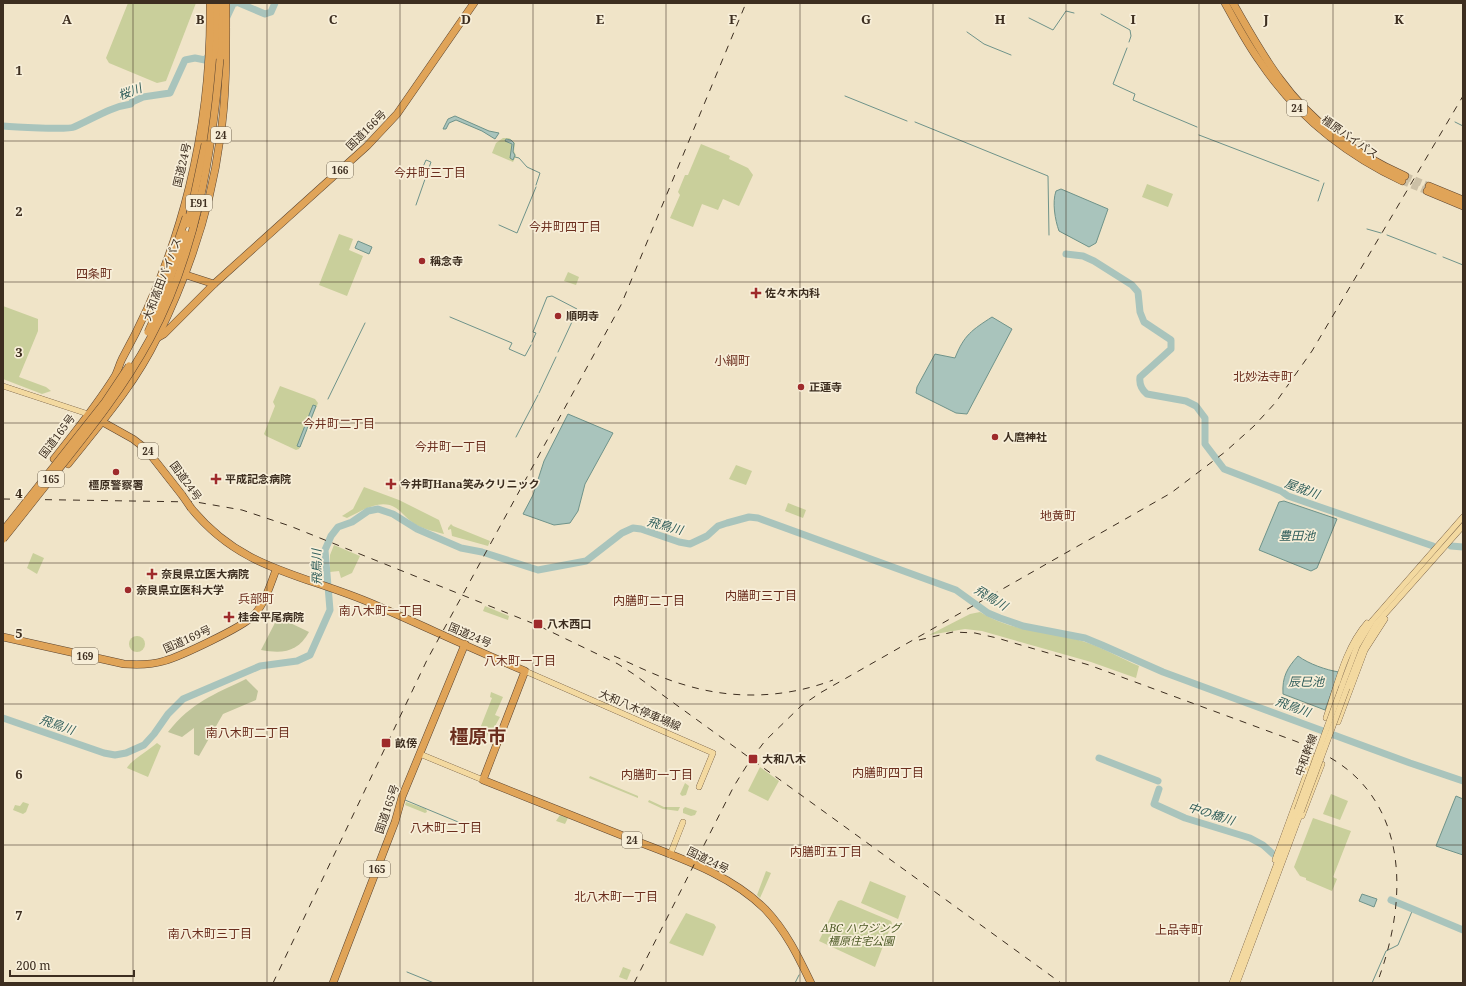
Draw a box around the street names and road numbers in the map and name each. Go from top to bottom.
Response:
road number: 24 [1287,100,1307,116]
street label: 国道166号 [342,106,389,153]
street label: 橿原バイパス [1319,112,1382,162]
road number: 24 [211,127,231,143]
street label: 国道24号 [169,141,194,189]
road number: 166 [327,162,353,178]
road number: E91 [186,195,212,211]
street label: 大和高田バイパス [139,235,184,322]
street label: 国道165号 [35,411,78,461]
road number: 24 [138,443,158,459]
street label: 国道24号 [167,458,206,503]
road number: 165 [38,471,64,487]
street label: 国道24号 [446,619,494,650]
street label: 国道169号 [160,621,213,656]
road number: 169 [72,648,98,664]
street label: 大和八木停車場線 [597,685,684,734]
street label: 中和幹線 [1291,732,1320,778]
street label: 国道165号 [371,782,402,836]
road number: 24 [622,832,642,848]
street label: 国道24号 [685,843,732,876]
road number: 165 [364,861,390,877]

